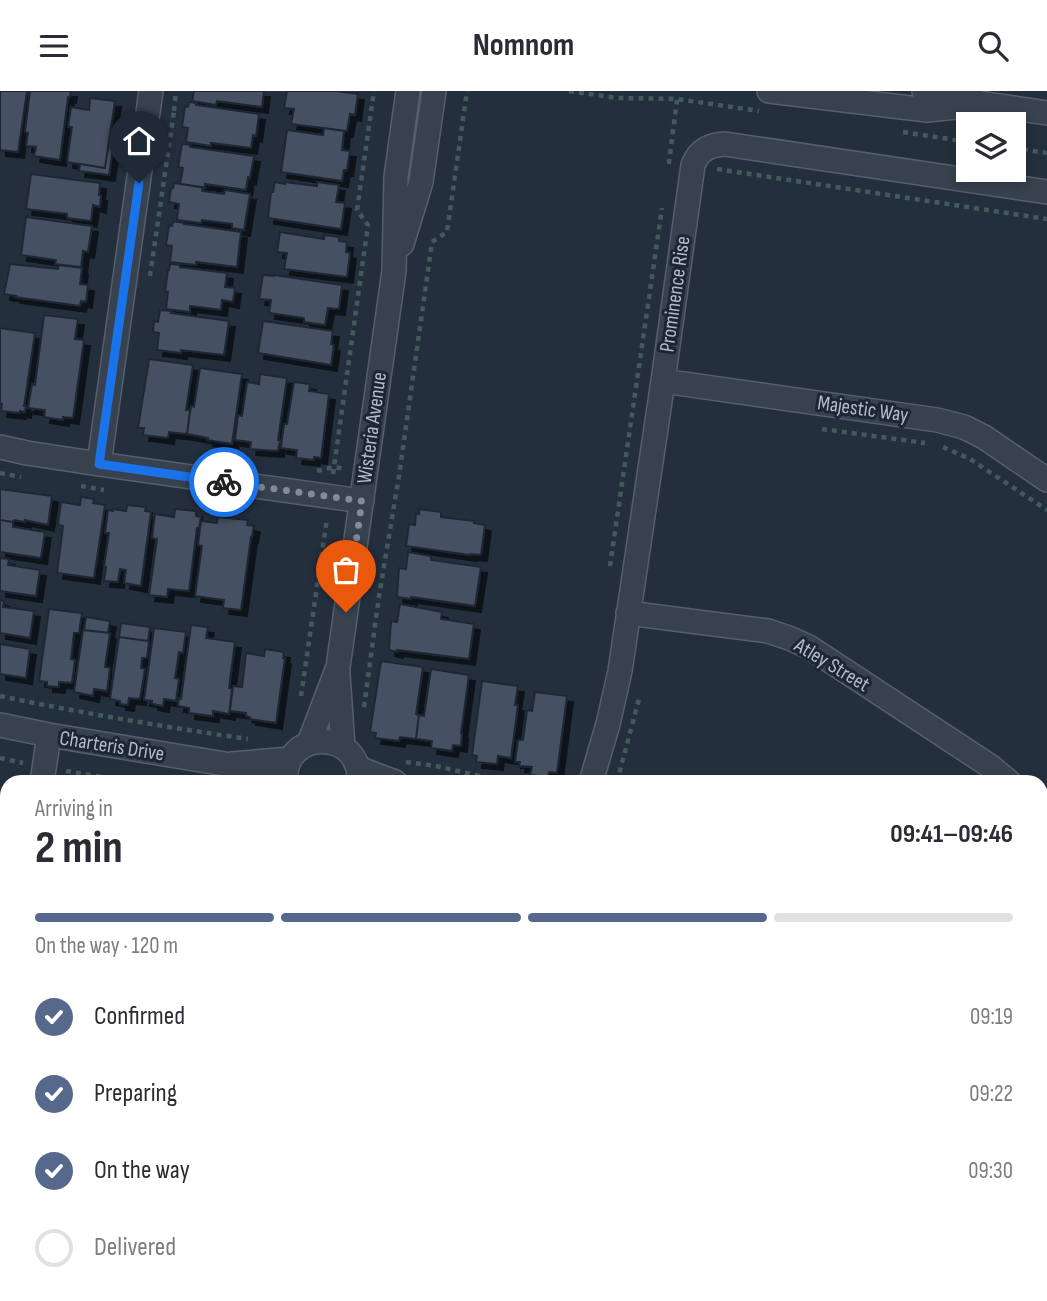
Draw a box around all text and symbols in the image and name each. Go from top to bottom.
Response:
text: Nomnom [473,26,574,65]
icon: menu [35,27,73,65]
icon: search [974,27,1012,65]
pin [109,111,169,183]
map controls [956,112,1026,182]
button: layers [956,112,1026,182]
icon: home [120,122,158,160]
street label: Prominence Rise [654,234,696,354]
street label: Wisteria Avenue [352,371,392,485]
street label: Majestic Way [816,390,910,428]
courier [189,447,259,517]
icon: bike [205,463,243,501]
pin [316,540,376,612]
icon: bag [327,551,365,589]
street label: Atley Street [789,632,874,697]
street label: Charteris Drive [58,725,166,767]
text: Arriving in [35,795,113,823]
text: 09:41–09:46 [890,819,1013,850]
text: 2 min [35,821,123,876]
text: On the way · 120 m [35,932,178,960]
icon: check [35,998,73,1036]
text: Confirmed [94,1001,185,1032]
text: 09:19 [970,1003,1013,1031]
icon: check [35,1075,73,1113]
text: Preparing [94,1078,177,1109]
text: 09:22 [969,1080,1013,1108]
icon: check [35,1152,73,1190]
text: On the way [94,1155,190,1186]
text: 09:30 [968,1157,1013,1185]
text: Delivered [94,1232,176,1263]

